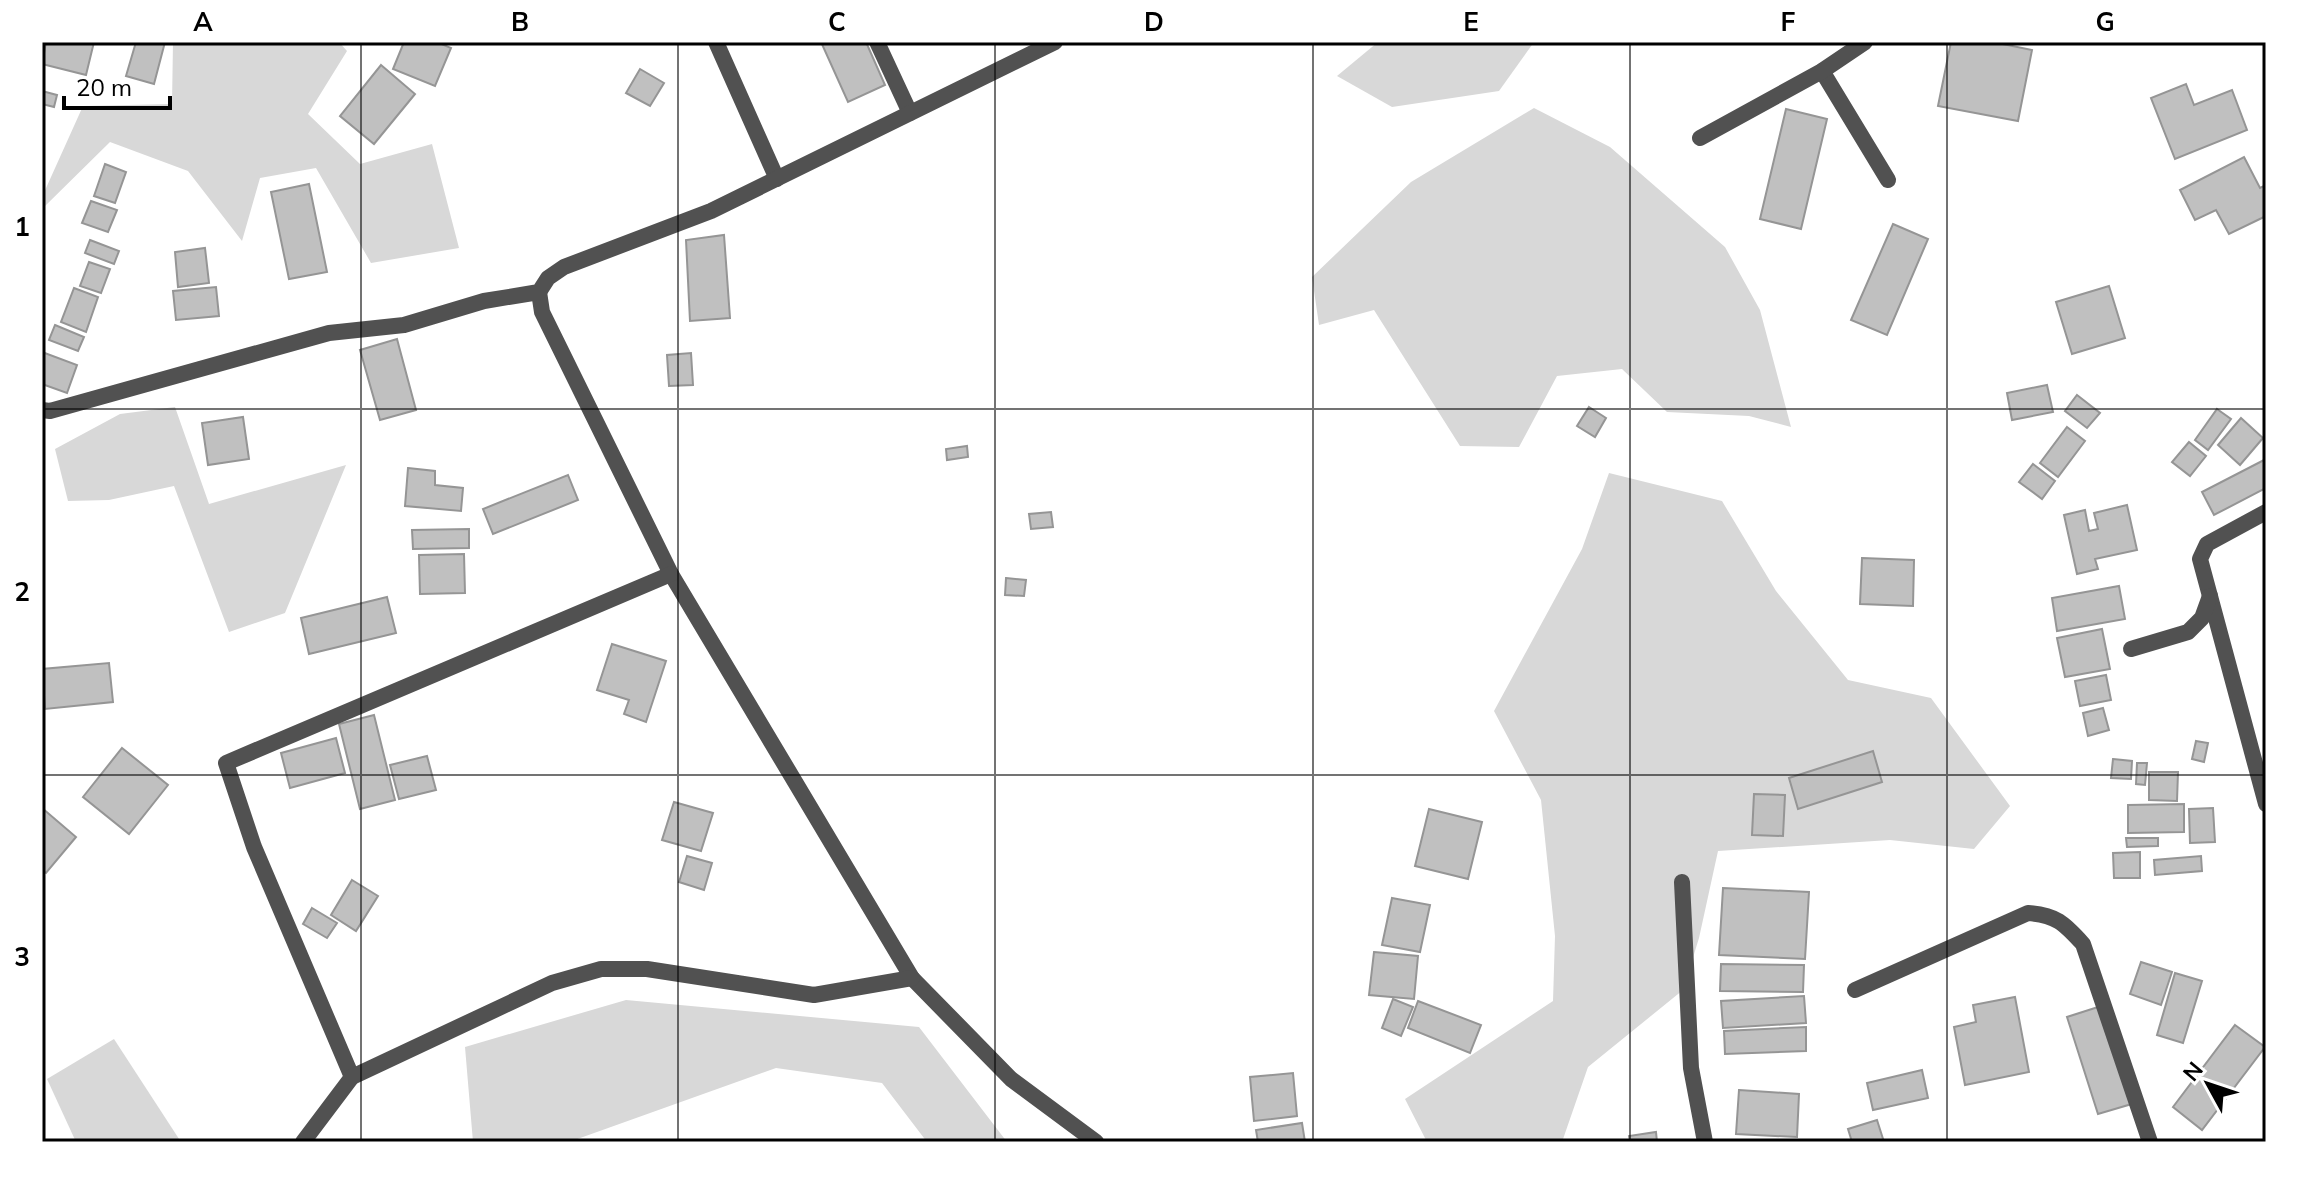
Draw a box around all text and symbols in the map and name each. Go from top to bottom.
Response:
text: A [193,5,213,38]
text: B [511,5,529,38]
text: C [828,5,846,38]
text: D [1144,5,1164,38]
text: E [1463,5,1479,38]
text: F [1781,5,1796,38]
text: G [2095,5,2115,38]
scale bar [64,60,170,110]
text: 20 m [76,72,132,102]
text: 1 [14,210,30,243]
text: 2 [14,575,30,608]
text: 3 [14,940,30,973]
north arrow [2168,1044,2248,1124]
text: N [2177,1056,2209,1087]

